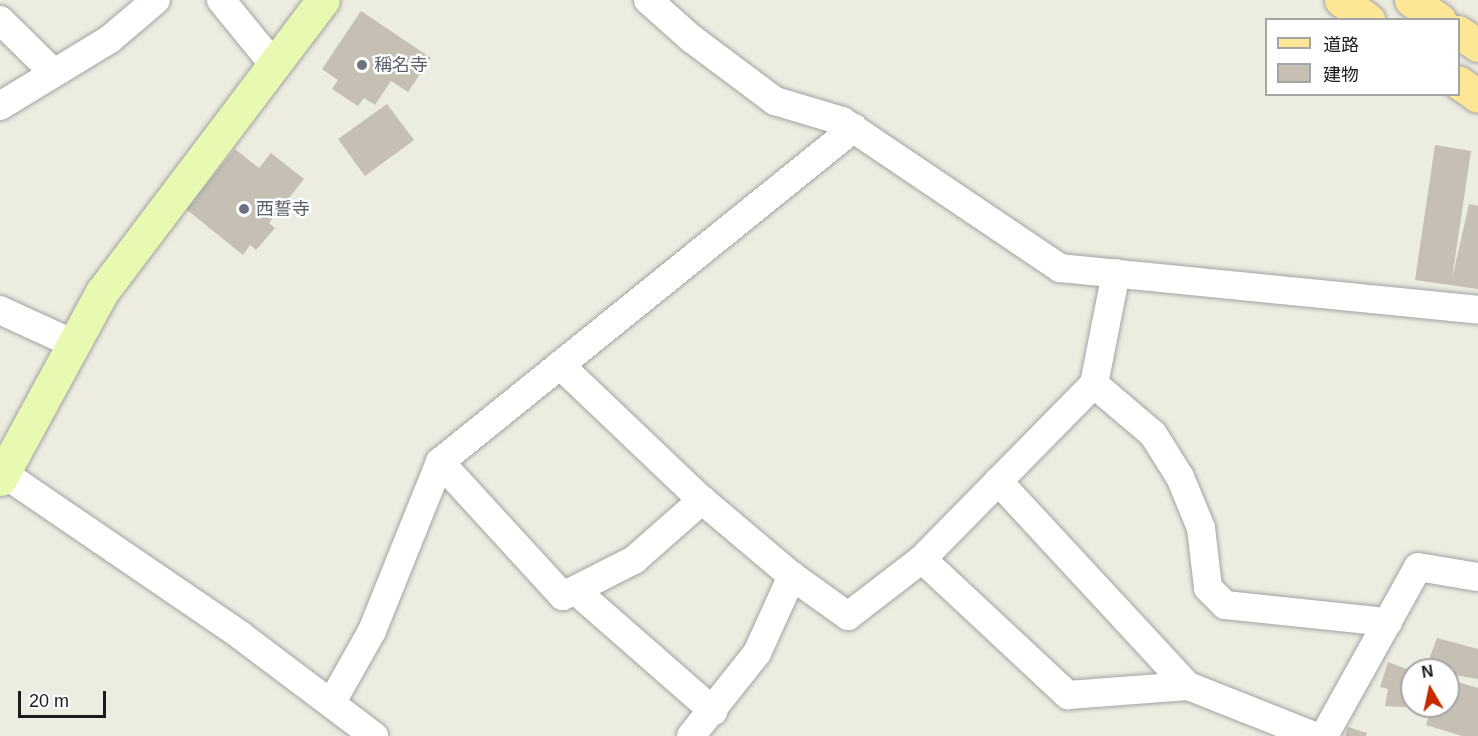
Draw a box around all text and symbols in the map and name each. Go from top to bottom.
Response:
legend [1265,18,1460,96]
text: 道路 [1323,35,1359,55]
place label: 稱名寺 [374,54,428,76]
marker: 稱名寺 [355,58,369,72]
text: 建物 [1323,65,1359,85]
place label: 西誓寺 [256,198,310,220]
marker: 西誓寺 [237,202,251,216]
north arrow [1400,658,1460,718]
text: N [1420,662,1434,681]
scale bar [21,679,110,717]
text: 20 m [29,691,69,711]

